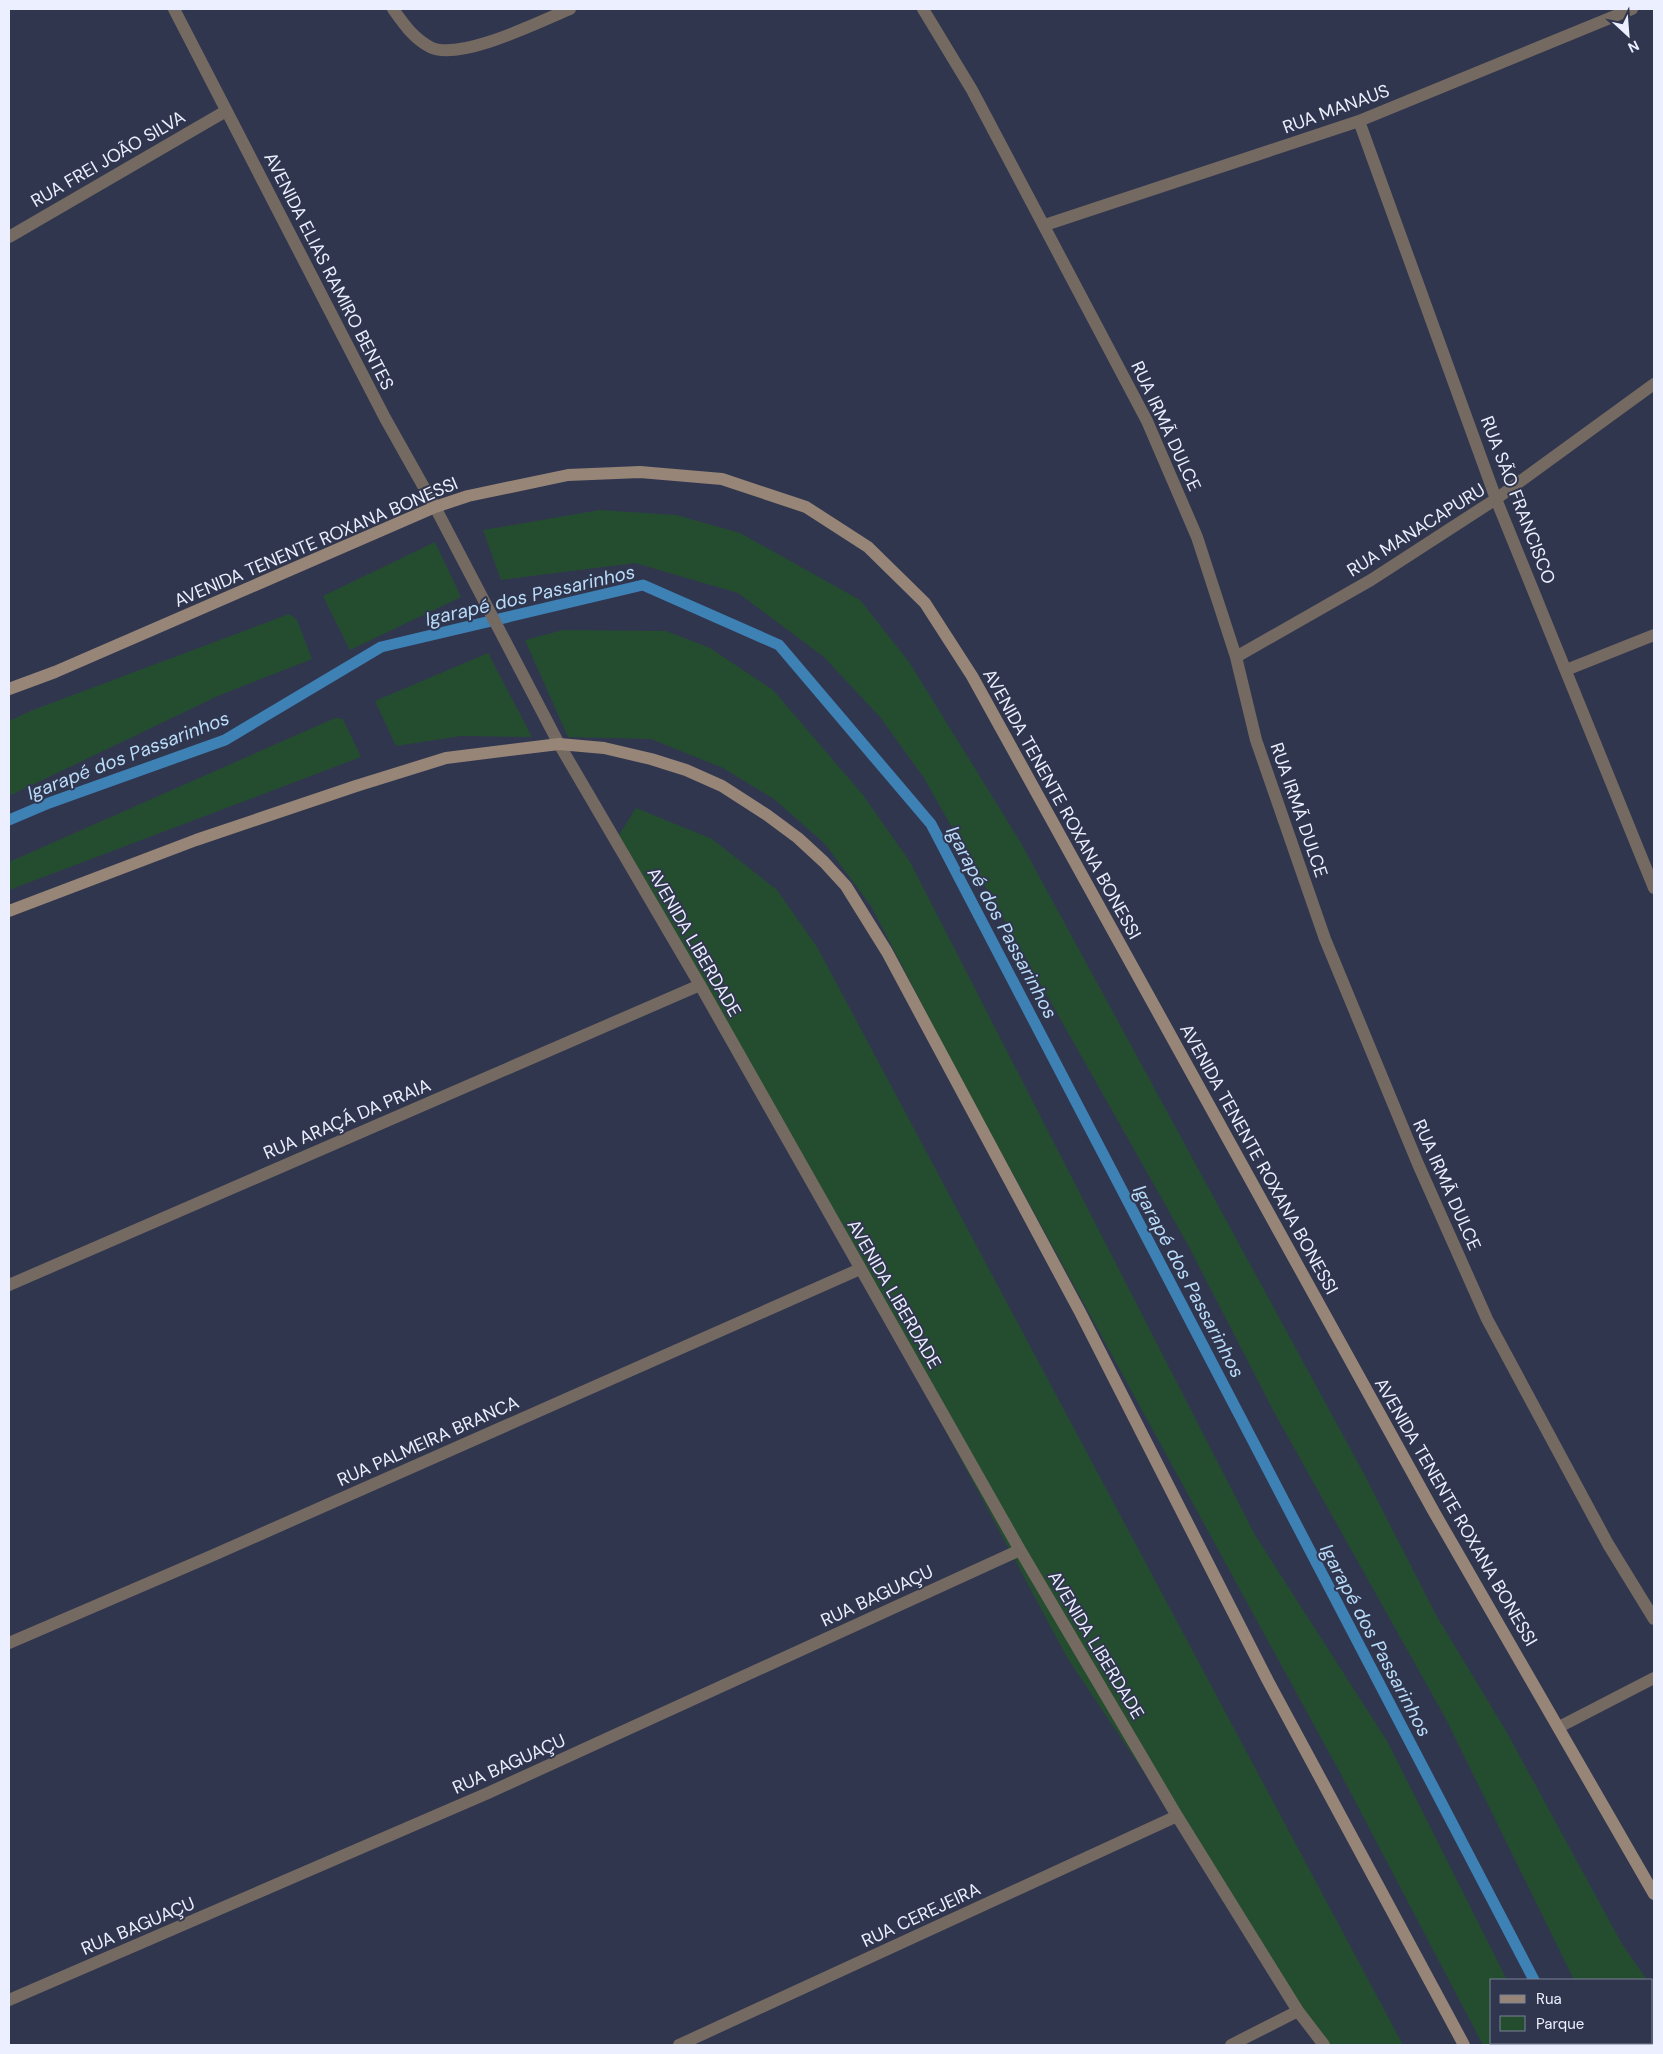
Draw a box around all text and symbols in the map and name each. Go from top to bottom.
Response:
north arrow [1603,10,1653,60]
text: N [1625,36,1642,57]
street label: RUA MANAUS [1279,79,1393,139]
street label: RUA FREI JOÃO SILVA [26,105,190,213]
street label: AVENIDA ELIAS RAMIRO BENTES [258,148,400,394]
street label: RUA IRMÃ DULCE [1125,357,1207,495]
street label: RUA SÃO FRANCISCO [1475,413,1561,588]
street label: AVENIDA TENENTE ROXANA BONESSI [171,471,461,613]
street label: RUA MANACAPURU [1342,478,1490,582]
water label: Igarapé dos Passarinhos [423,559,638,632]
street label: AVENIDA TENENTE ROXANA BONESSI [977,664,1147,944]
water label: Igarapé dos Passarinhos [23,705,233,806]
street label: RUA IRMÃ DULCE [1265,739,1333,881]
water label: Igarapé dos Passarinhos [940,822,1063,1023]
street label: AVENIDA LIBERDADE [641,863,747,1021]
street label: AVENIDA TENENTE ROXANA BONESSI [1174,1019,1344,1299]
street label: RUA ARAÇÁ DA PRAIA [260,1073,434,1165]
street label: RUA IRMÃ DULCE [1407,1116,1487,1254]
water label: Igarapé dos Passarinhos [1127,1181,1250,1382]
street label: AVENIDA LIBERDADE [841,1215,947,1373]
street label: AVENIDA TENENTE ROXANA BONESSI [1369,1374,1543,1650]
street label: RUA PALMEIRA BRANCA [333,1390,523,1492]
water label: Igarapé dos Passarinhos [1314,1540,1437,1741]
street label: RUA BAGUAÇU [817,1559,937,1633]
street label: AVENIDA LIBERDADE [1042,1567,1150,1723]
street label: RUA BAGUAÇU [449,1728,569,1800]
street label: RUA CEREJEIRA [858,1877,984,1953]
street label: RUA BAGUAÇU [77,1891,199,1961]
legend [1490,1979,1653,2044]
text: Rua [1536,1989,1562,2009]
text: Parque [1536,2014,1584,2034]

